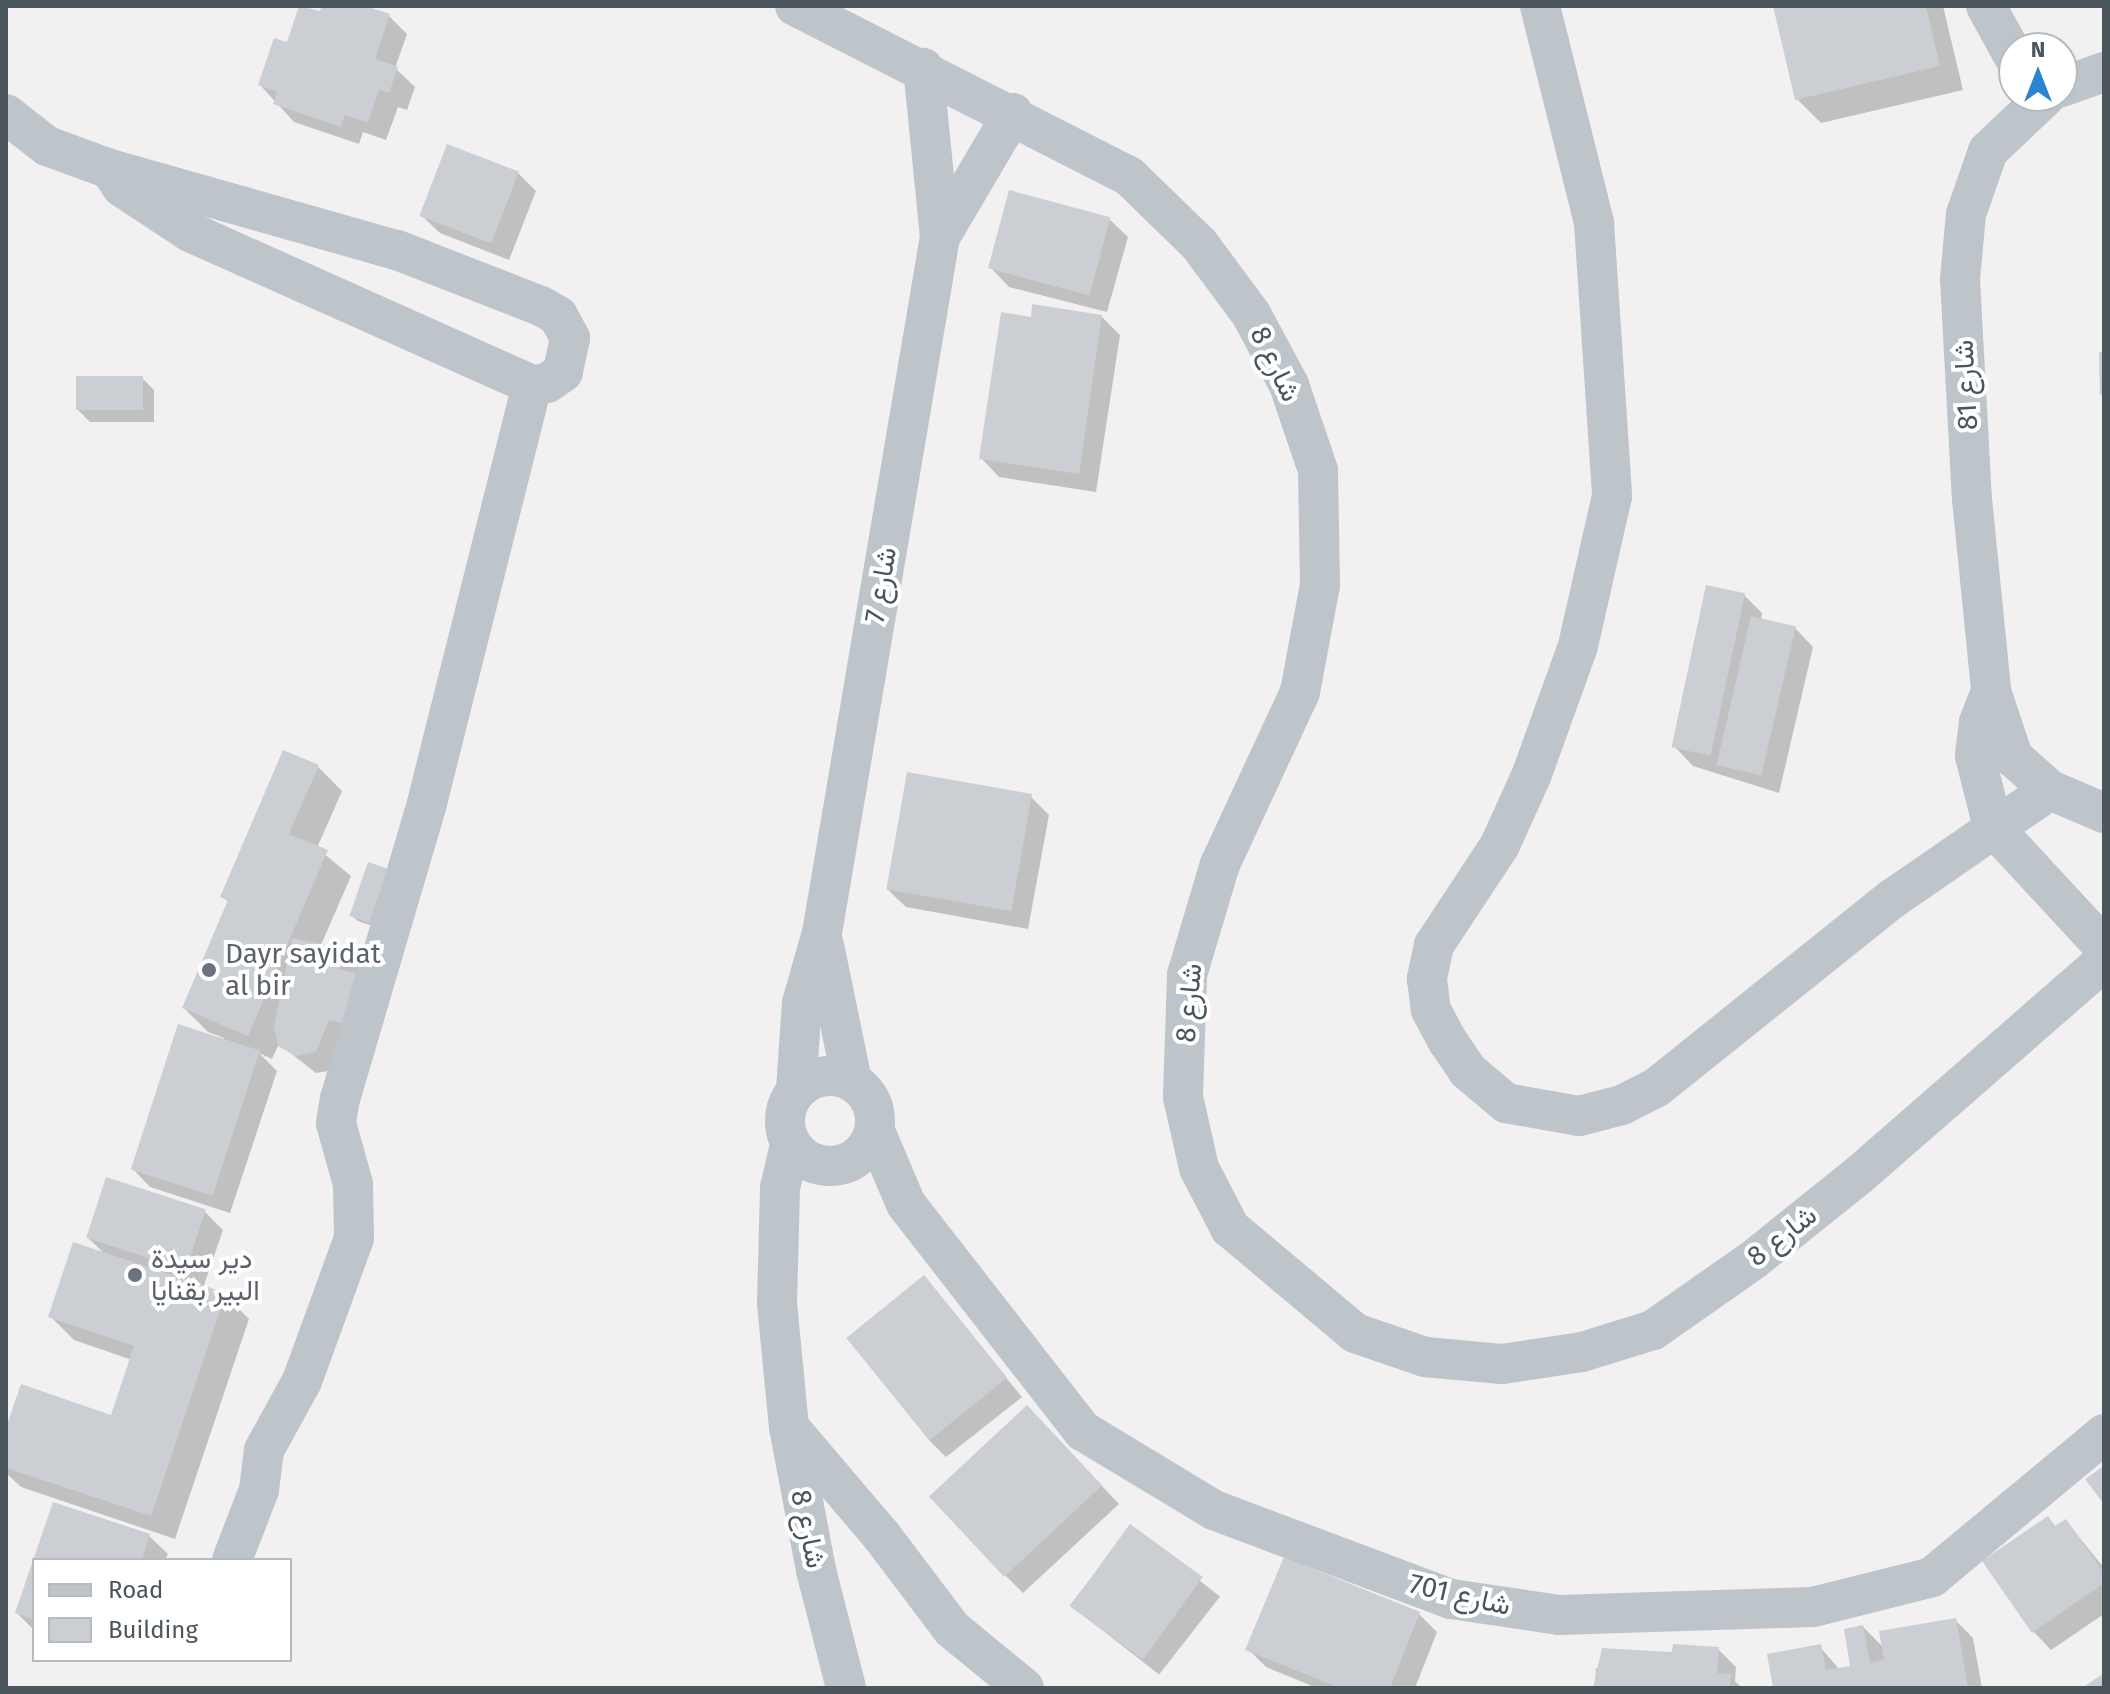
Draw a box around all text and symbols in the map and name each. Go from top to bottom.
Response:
north arrow [1998,32,2078,112]
text: N [2031,36,2045,63]
street label: شارع 8 [1243,321,1307,407]
street label: شارع 81 [1947,339,1985,431]
street label: شارع 7 [858,545,904,625]
place label: Dayr sayidat al bir [225,937,381,1003]
marker: Dayr sayidat al bir [200,961,218,979]
street label: شارع 8 [1169,962,1209,1044]
street label: شارع 8 [1740,1198,1824,1274]
place label: دير سيدة البير بقنايا [151,1242,260,1308]
marker: دير سيدة البير بقنايا [126,1266,144,1284]
street label: شارع 8 [783,1487,833,1571]
legend [32,1558,292,1662]
street label: شارع 701 [1406,1567,1514,1623]
text: Road [108,1576,163,1604]
text: Building [108,1616,198,1644]

